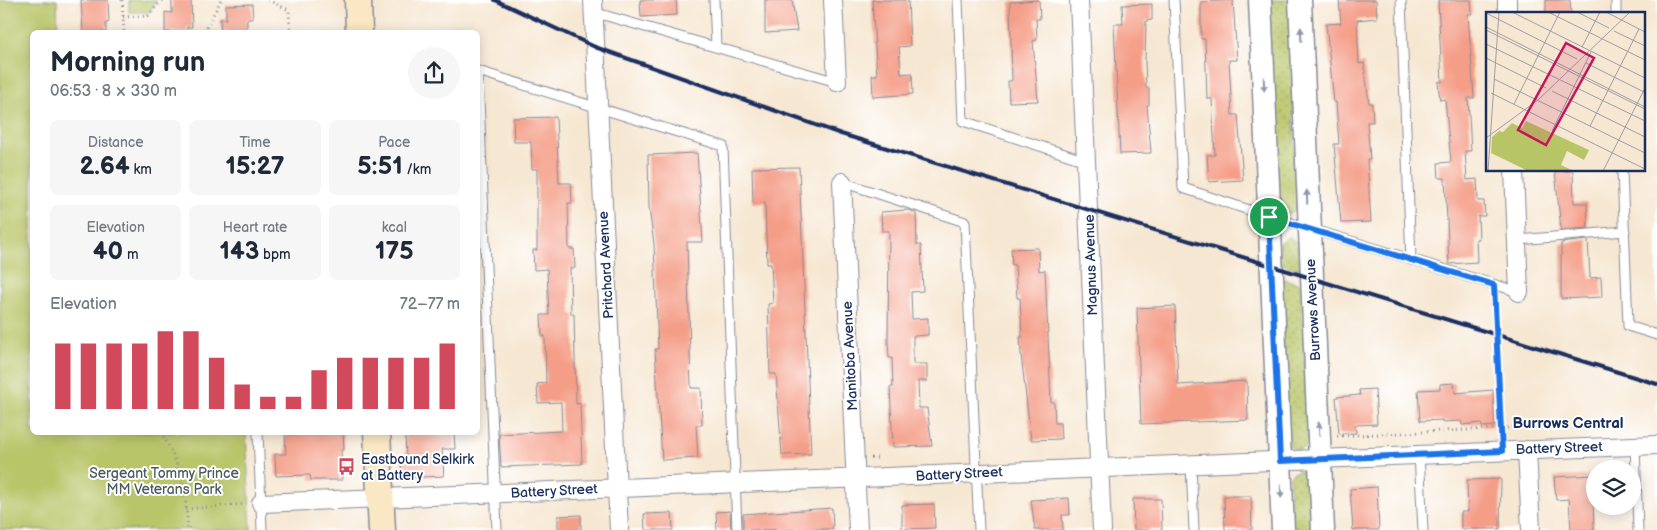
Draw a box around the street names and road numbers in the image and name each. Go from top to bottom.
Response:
street label: Pritchard Avenue [595,211,617,319]
street label: Magnus Avenue [1081,214,1101,316]
street label: Burrows Avenue [1302,259,1324,361]
street label: Manitoba Avenue [839,301,861,411]
street label: Battery Street [1515,438,1604,458]
street label: Battery Street [915,463,1004,485]
street label: Battery Street [510,480,599,502]

